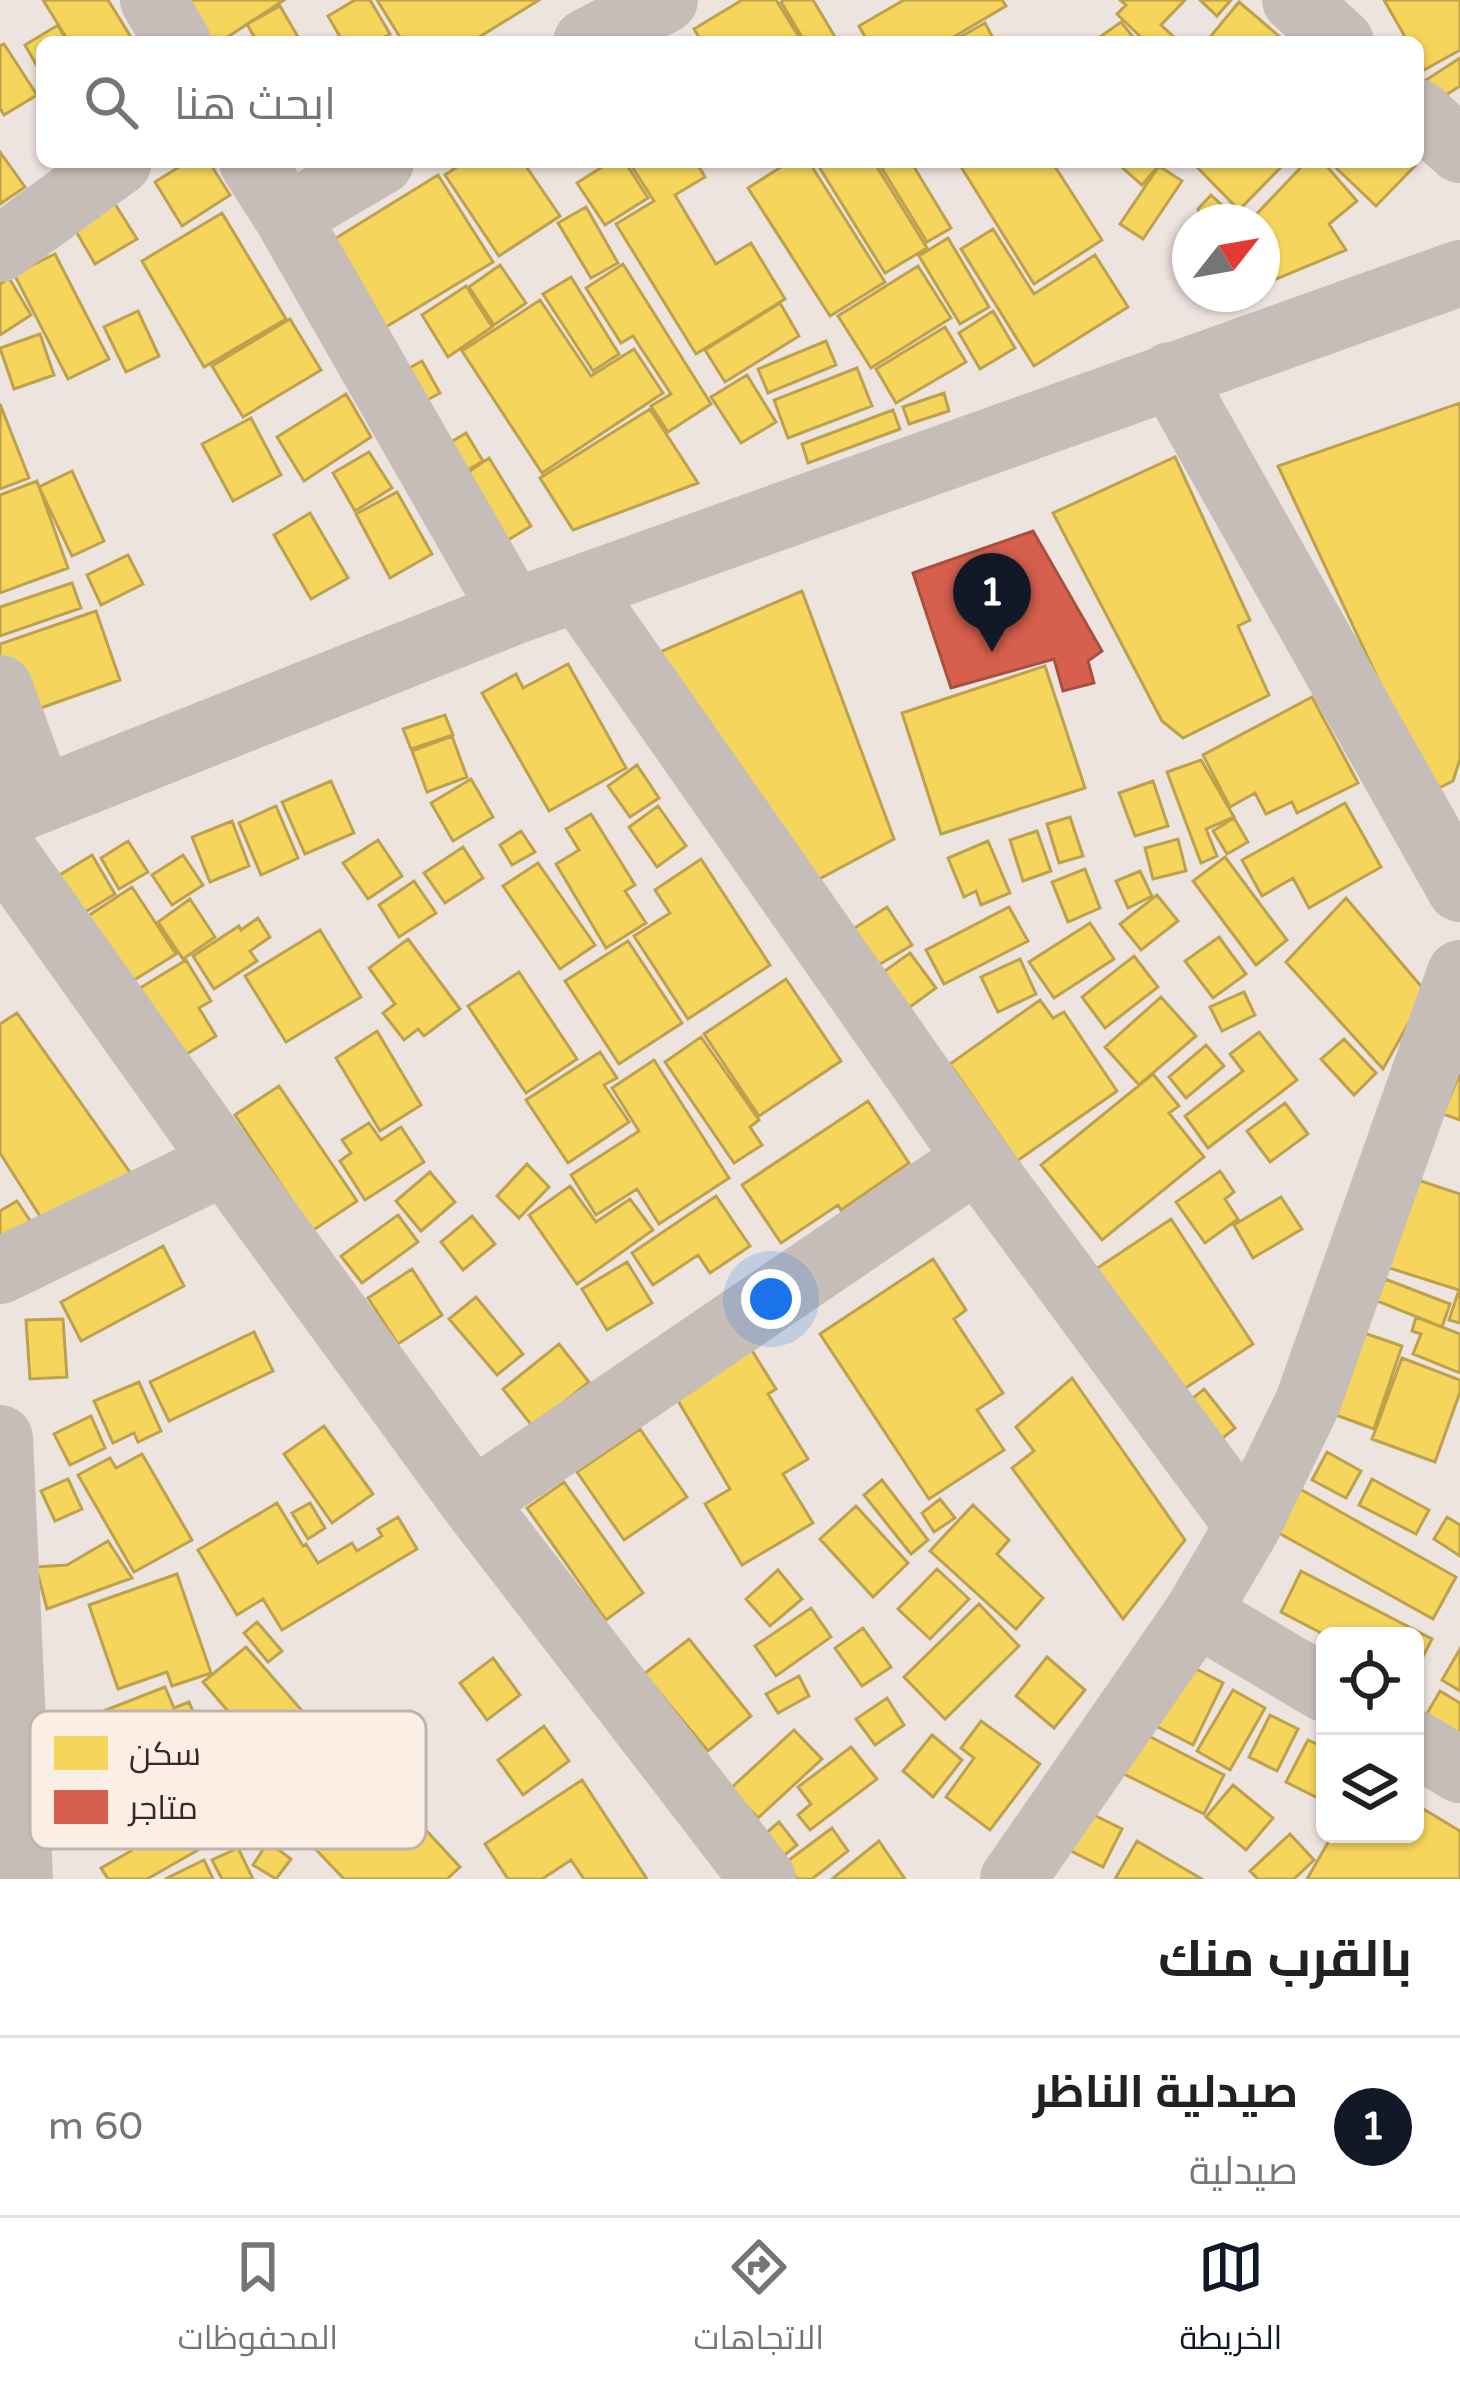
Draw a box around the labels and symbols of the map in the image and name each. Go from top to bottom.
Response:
north arrow [1172,204,1280,312]
pin: 1 [953,553,1031,652]
your location [741,1269,801,1329]
legend [30,1711,426,1849]
text: سكن [129,1735,201,1774]
text: متاجر [127,1789,198,1828]

